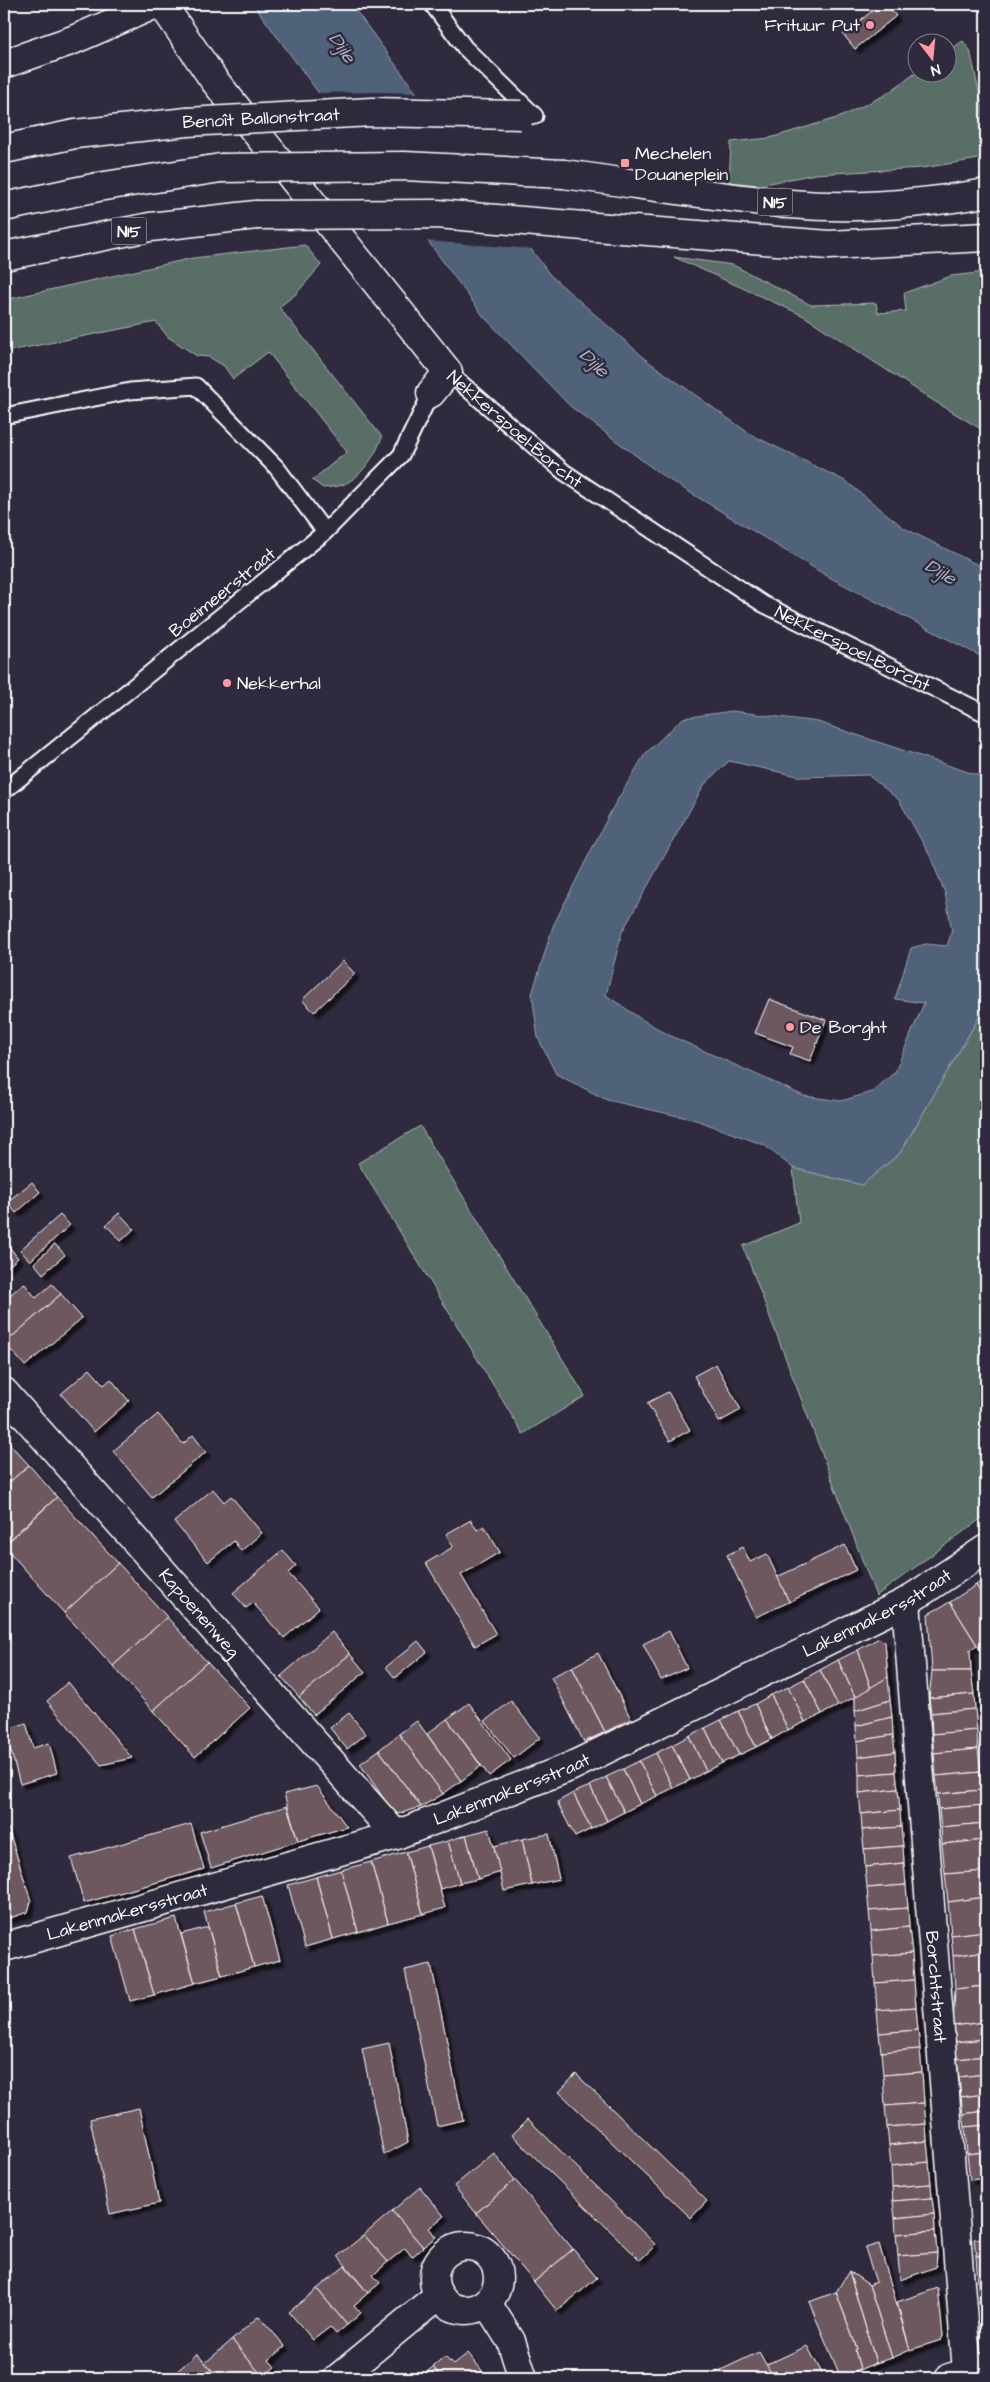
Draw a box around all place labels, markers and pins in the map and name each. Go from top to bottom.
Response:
place label: Frituur Put [764,13,861,38]
marker: Frituur Put [864,19,876,31]
place label: Mechelen Douaneplein [635,141,728,187]
marker: Mechelen Douaneplein [619,157,631,169]
place label: Nekkerhal [237,671,321,696]
marker: Nekkerhal [221,677,233,689]
place label: De Borght [800,1015,888,1041]
marker: De Borght [784,1021,796,1033]

